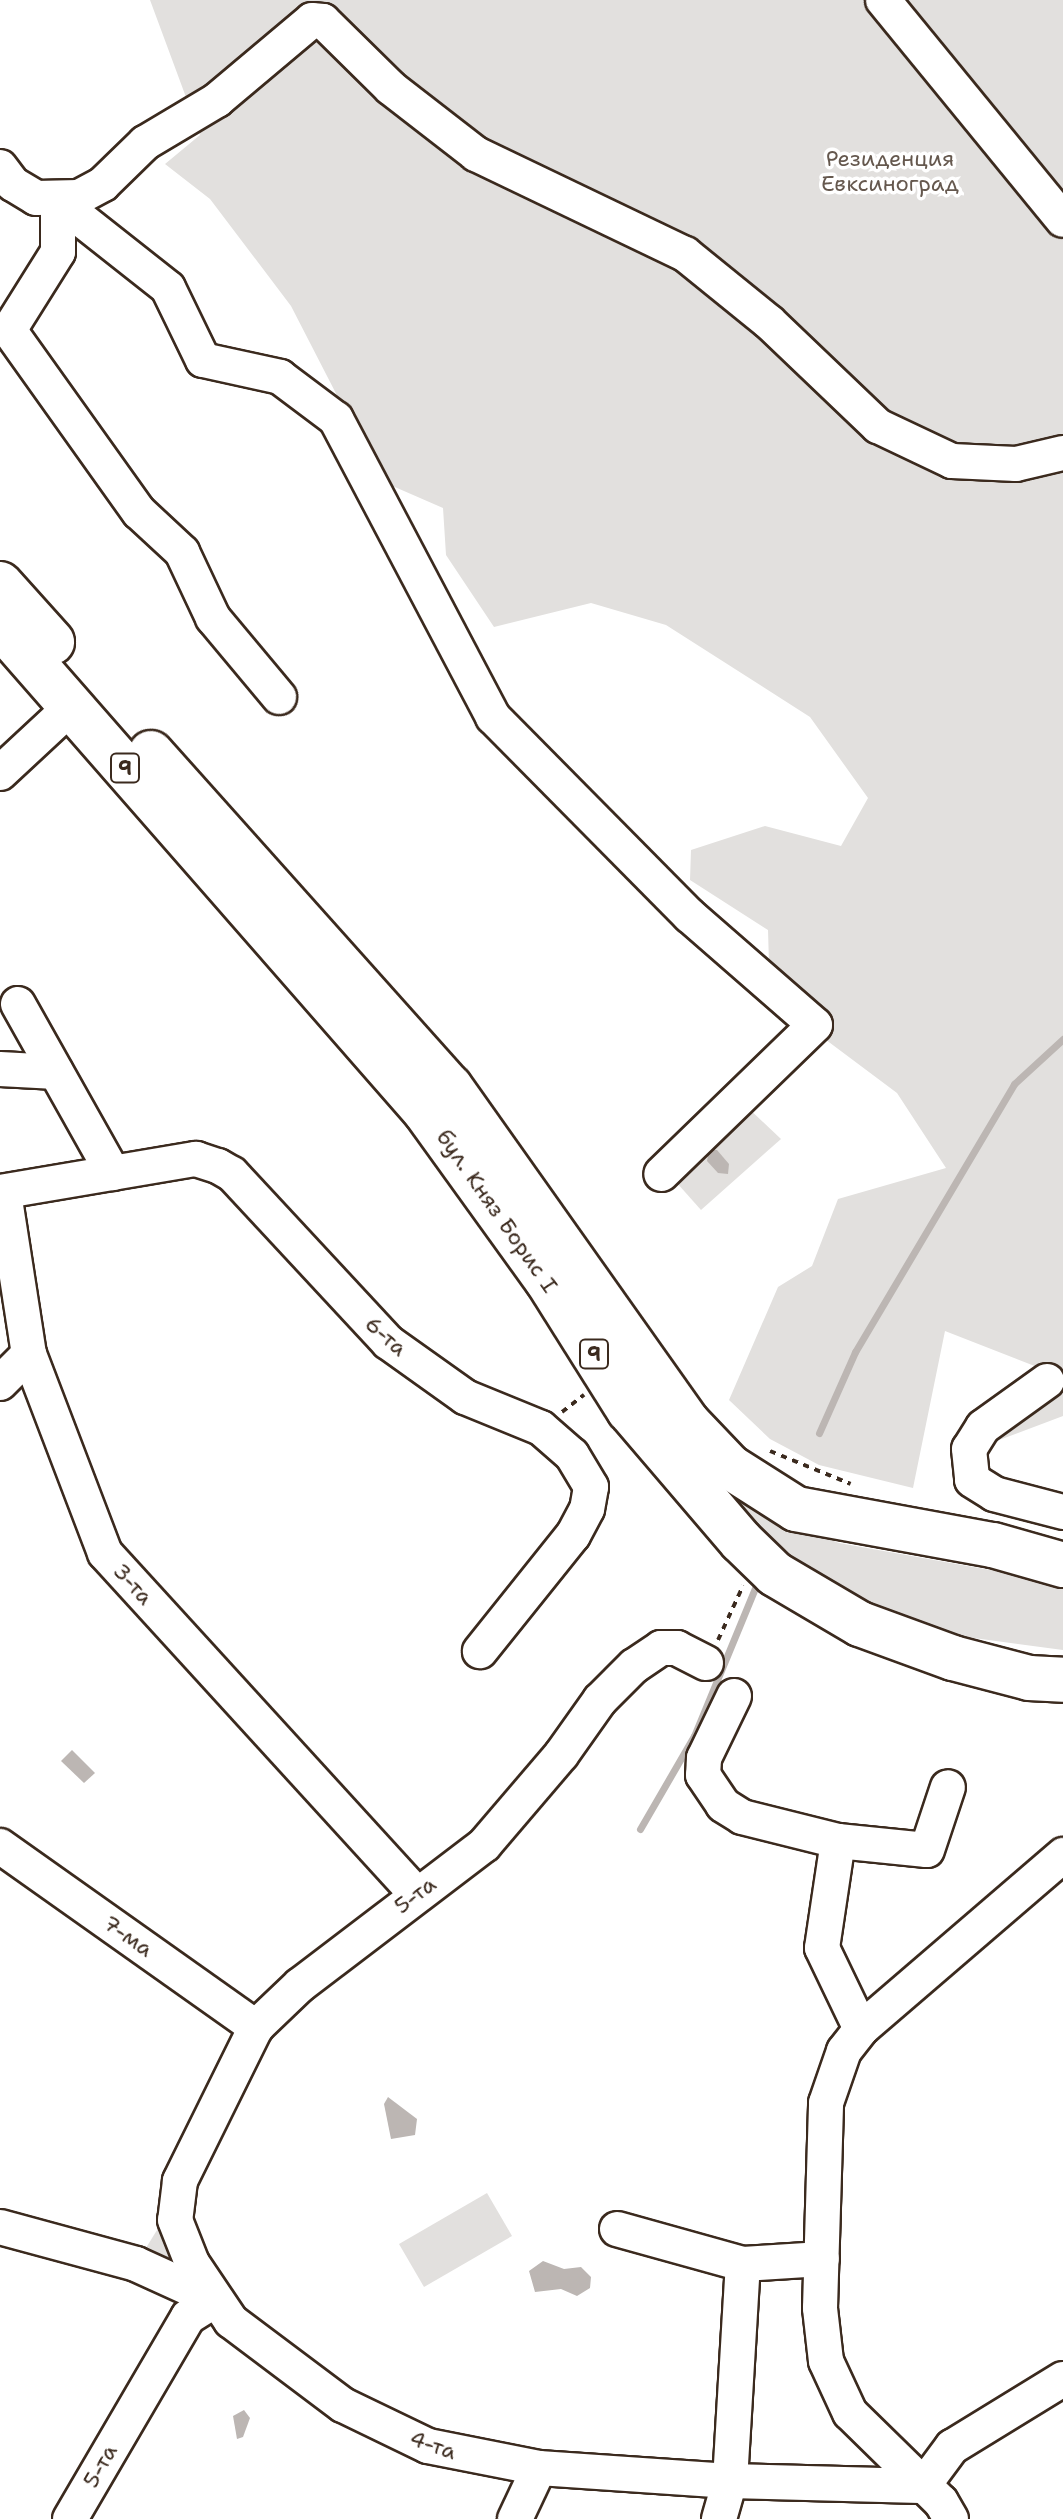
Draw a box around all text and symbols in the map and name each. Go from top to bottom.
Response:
park label: Резиденция Евксиноград [821,145,959,196]
road number: 9 [109,752,141,784]
street label: бул. Княз Борис I [431,1124,563,1298]
street label: 6-та [360,1310,412,1362]
road number: 9 [578,1338,610,1370]
street label: 3-та [107,1558,159,1610]
street label: 5-та [389,1871,441,1919]
street label: 7-ма [98,1910,158,1962]
street label: 4-та [406,2425,460,2465]
street label: 5-та [77,2440,123,2492]

